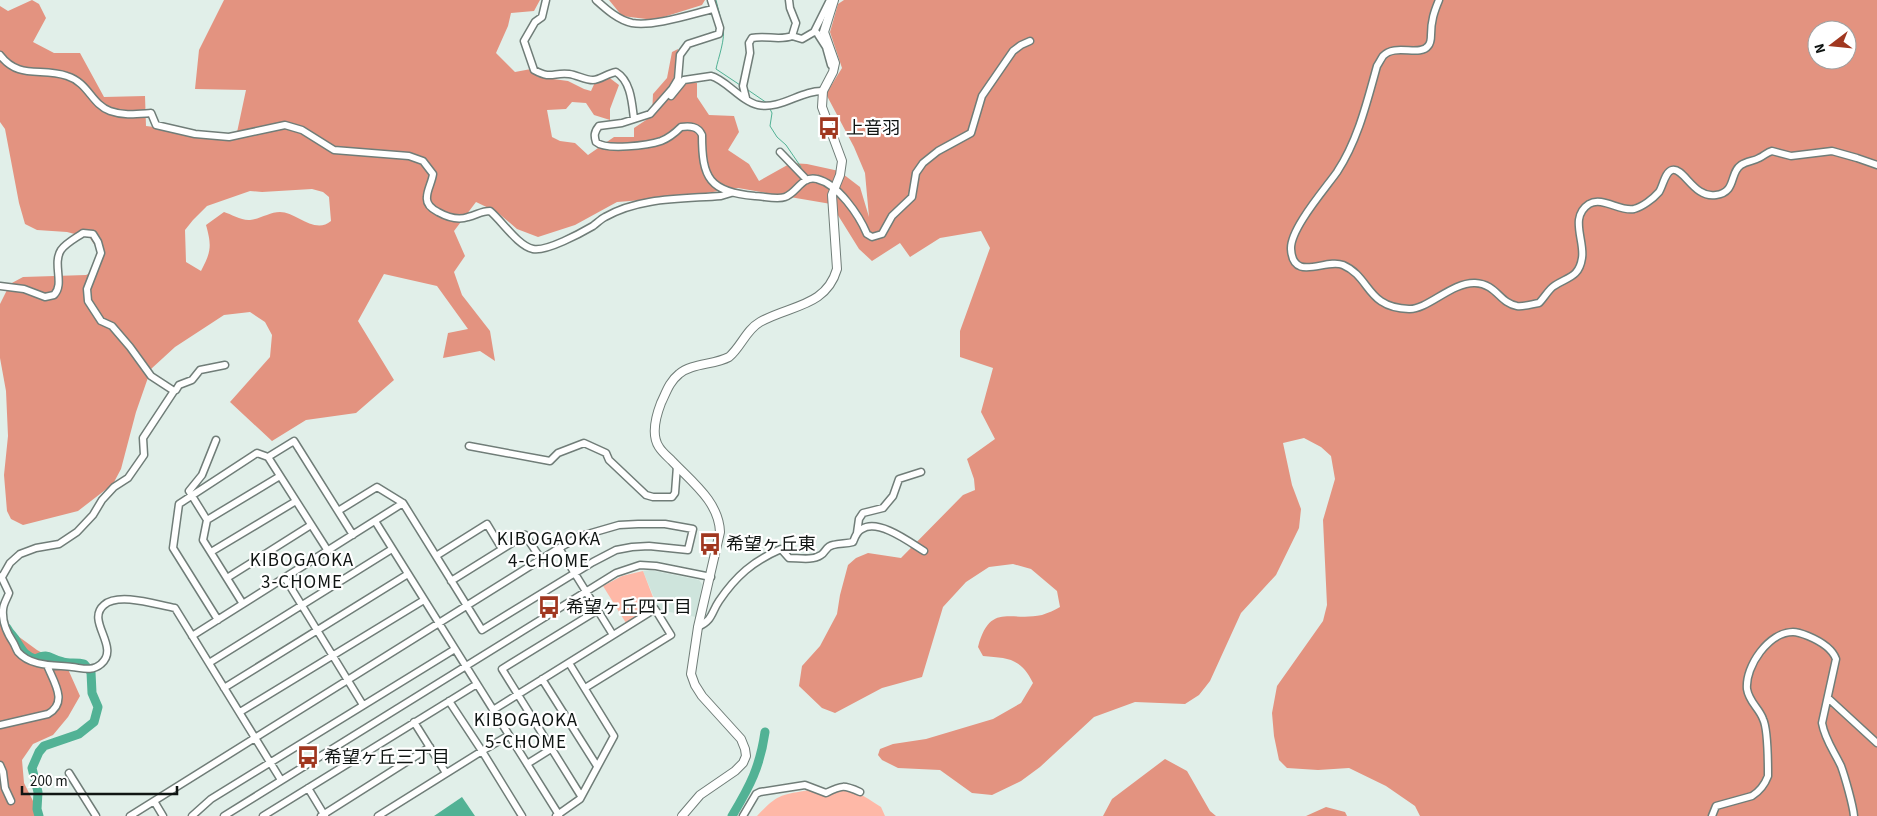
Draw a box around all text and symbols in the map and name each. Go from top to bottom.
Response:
north arrow [1807,20,1857,70]
text: N [1810,41,1831,56]
bus stop icon: 上音羽 [816,115,842,141]
place label: 上音羽 [846,116,900,141]
district label: KIBOGAOKA 4-CHOME [497,526,601,575]
bus stop icon: 希望ヶ丘東 [697,531,723,557]
place label: 希望ヶ丘東 [726,532,816,557]
district label: KIBOGAOKA 3-CHOME [250,547,354,596]
bus stop icon: 希望ヶ丘四丁目 [536,594,562,620]
place label: 希望ヶ丘四丁目 [566,595,692,620]
district label: KIBOGAOKA 5-CHOME [474,707,578,756]
bus stop icon: 希望ヶ丘三丁目 [295,744,321,770]
place label: 希望ヶ丘三丁目 [324,745,450,770]
scale bar [22,764,178,796]
text: 200 m [30,771,68,792]

